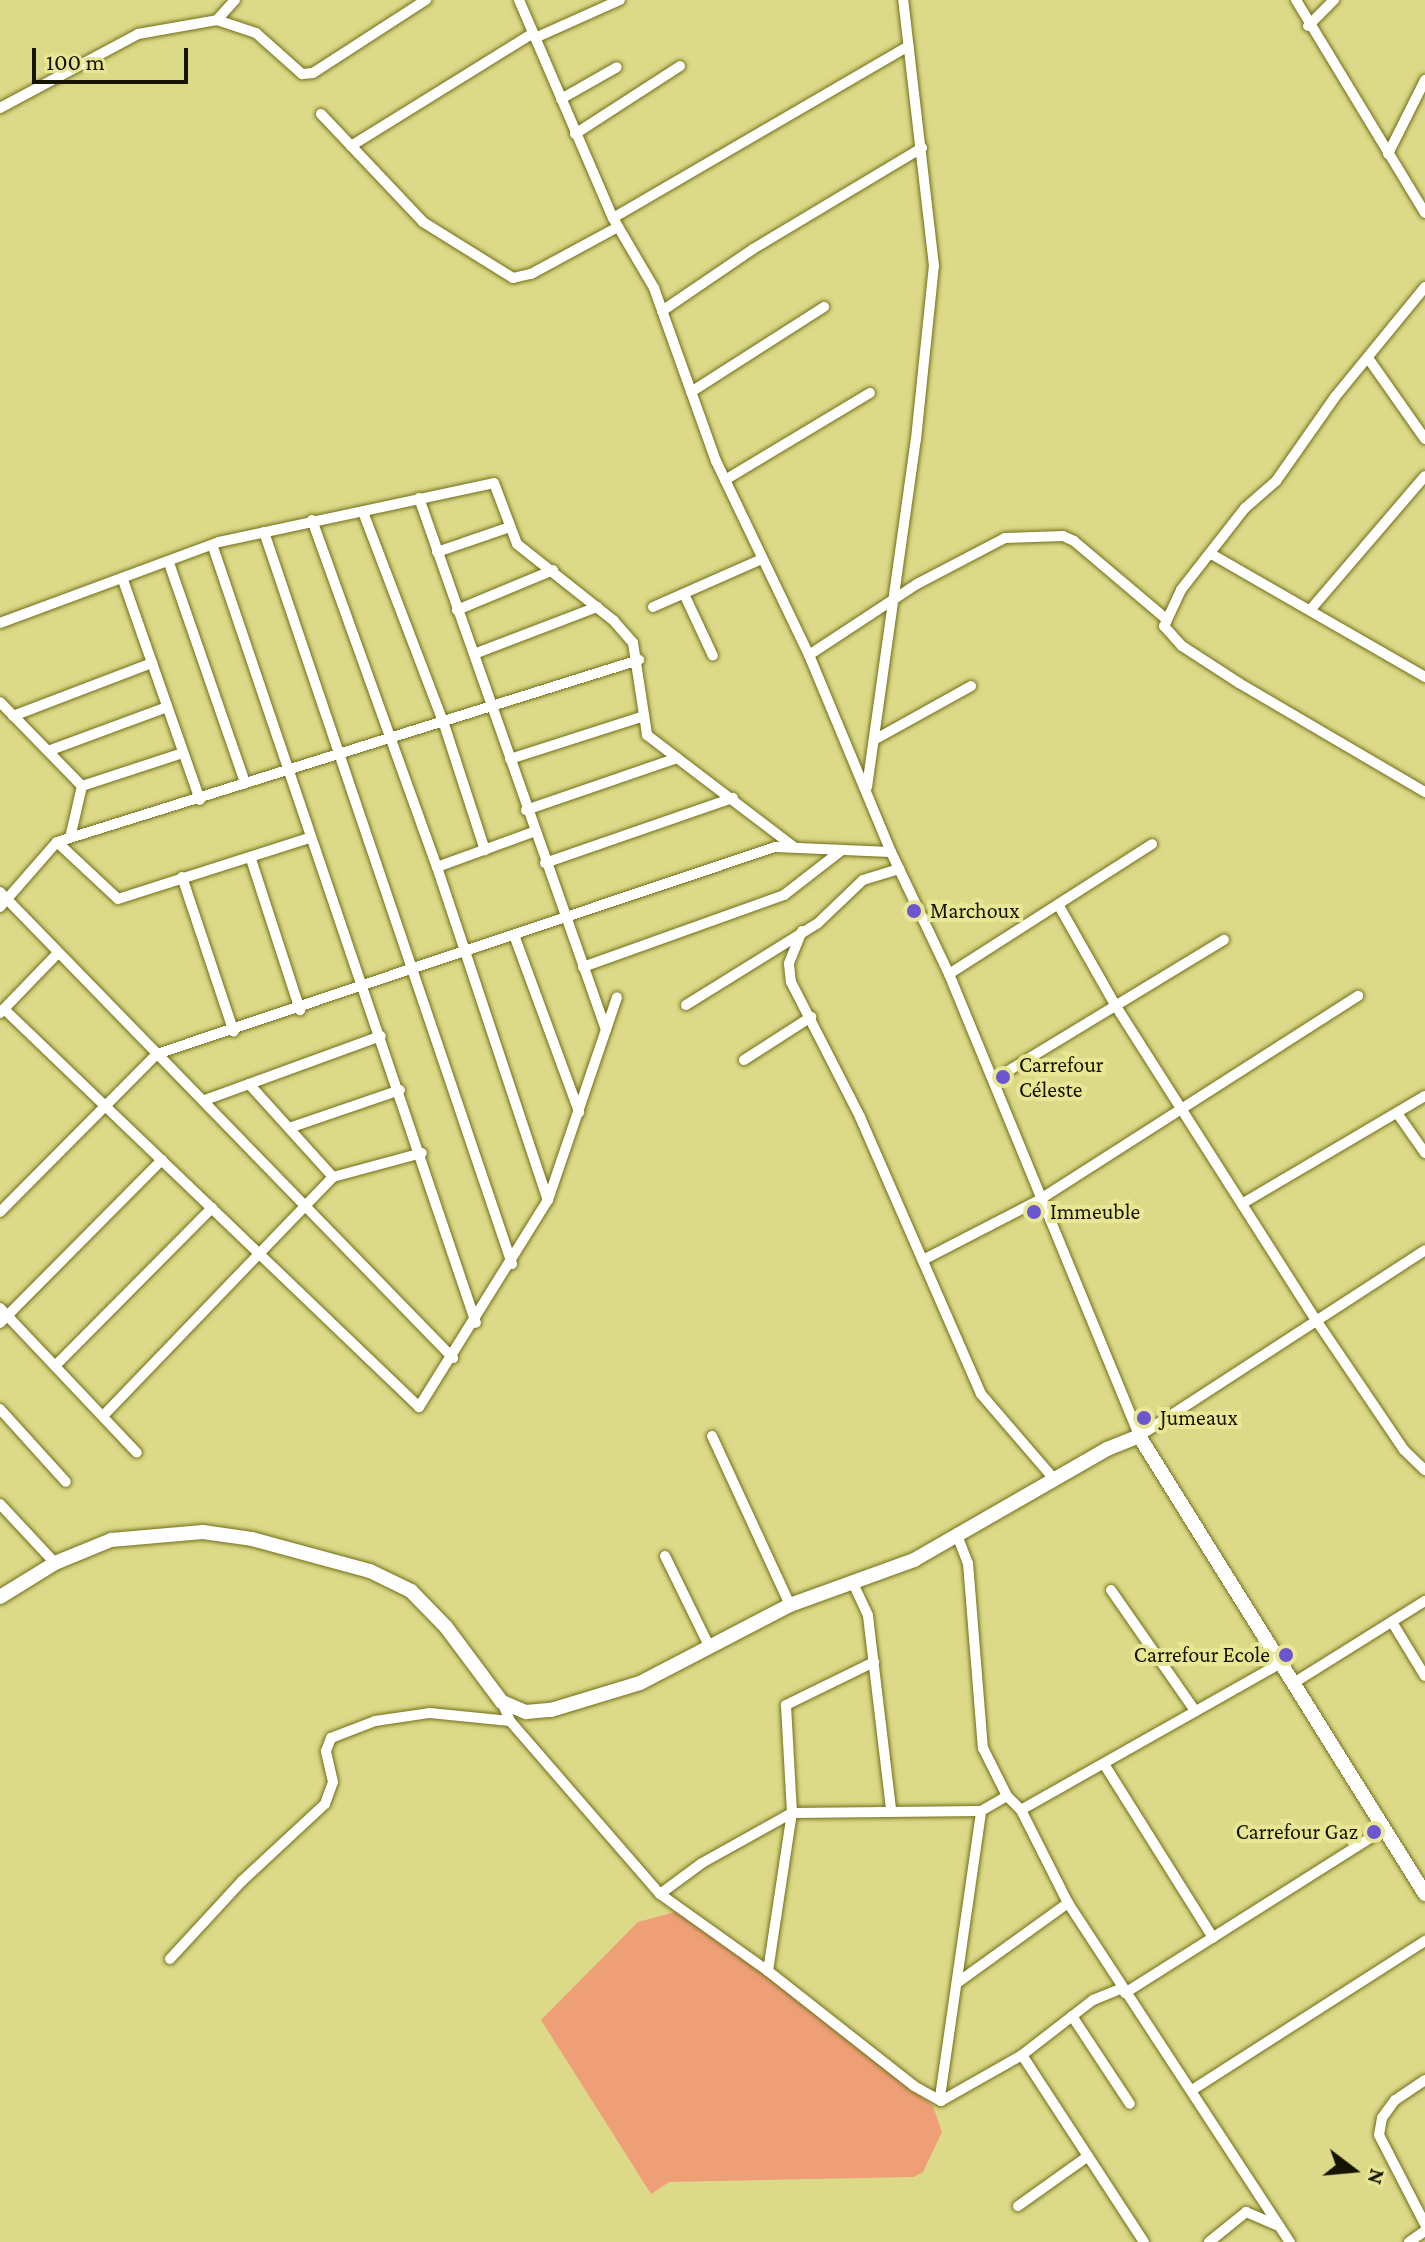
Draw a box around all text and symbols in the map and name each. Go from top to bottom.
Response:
scale bar [36,32,192,82]
text: 100 m [46,48,105,75]
place label: Marchoux [930,898,1020,924]
marker: Marchoux [905,902,923,920]
place label: Carrefour Céleste [1019,1051,1104,1102]
marker: Carrefour Céleste [994,1068,1012,1086]
place label: Immeuble [1050,1199,1140,1225]
marker: Immeuble [1025,1203,1043,1221]
place label: Jumeaux [1160,1405,1238,1431]
marker: Jumeaux [1135,1409,1153,1427]
place label: Carrefour Ecole [1134,1642,1270,1668]
marker: Carrefour Ecole [1277,1646,1295,1664]
place label: Carrefour Gaz [1236,1819,1358,1845]
marker: Carrefour Gaz [1365,1823,1383,1841]
north arrow [1313,2130,1393,2210]
text: N [1362,2166,1391,2187]

